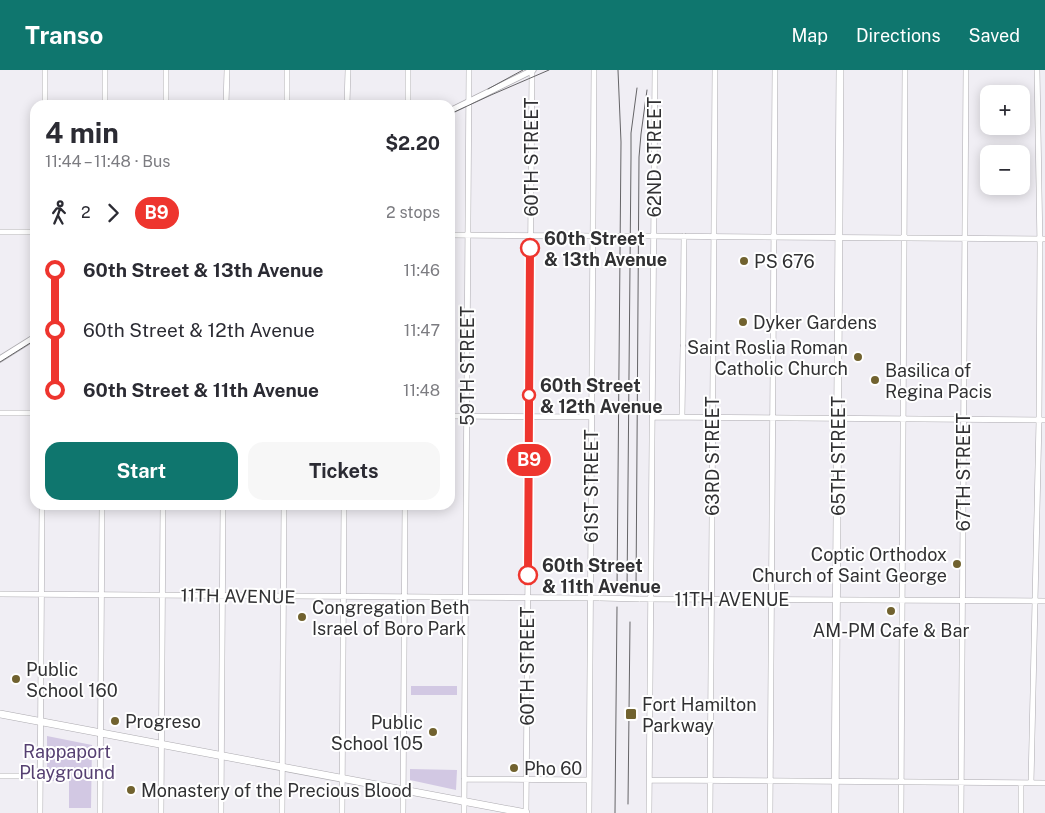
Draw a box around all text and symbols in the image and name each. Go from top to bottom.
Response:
text: Transo [25,21,103,49]
text: Map [791,25,828,46]
text: Directions [856,25,941,46]
text: Saved [969,25,1020,46]
map controls [980,85,1030,195]
button: + [980,85,1030,135]
street label: 62ND STREET [644,96,665,217]
street label: 60TH STREET [521,97,542,217]
text: 4 min [45,116,119,149]
text: $2.20 [385,132,440,154]
button: − [980,145,1030,195]
text: 11:44 – 11:48 · Bus [45,152,170,171]
icon: walk [45,199,73,227]
icon: forward [99,199,127,227]
text: B9 [145,202,169,223]
text: 2 [81,203,91,222]
text: 2 stops [386,203,440,222]
place label: 60th Street & 13th Avenue [544,228,667,270]
marker: 60th Street & 13th Avenue [520,238,540,258]
place label: PS 676 [754,251,815,272]
marker: PS 676 [738,255,750,267]
text: 60th Street & 13th Avenue [83,259,324,281]
text: 11:46 [403,261,440,280]
street label: 59TH STREET [457,306,478,426]
place label: Dyker Gardens [753,312,877,333]
marker: Dyker Gardens [737,316,749,328]
text: 60th Street & 12th Avenue [83,319,315,341]
text: 11:47 [404,321,440,340]
place label: Saint Roslia Roman Catholic Church [687,337,848,379]
marker: Saint Roslia Roman Catholic Church [852,351,864,363]
place label: Basilica of Regina Pacis [885,360,992,402]
marker: Basilica of Regina Pacis [869,374,881,386]
place label: 60th Street & 12th Avenue [540,375,663,417]
text: 60th Street & 11th Avenue [83,379,319,401]
text: 11:48 [403,381,440,400]
marker: 60th Street & 12th Avenue [522,388,536,402]
street label: 63RD STREET [702,396,723,516]
street label: 65TH STREET [828,396,849,516]
street label: 67TH STREET [953,412,974,531]
street label: 61ST STREET [581,429,602,543]
button: Start [45,442,238,500]
button: Tickets [248,442,440,500]
line badge: B9 [506,444,552,476]
text: B9 [517,449,541,470]
place label: Coptic Orthodox Church of Saint George [752,544,947,586]
place label: 60th Street & 11th Avenue [542,555,661,597]
marker: Coptic Orthodox Church of Saint George [951,558,963,570]
marker: 60th Street & 11th Avenue [518,565,538,585]
street label: 11TH AVENUE [180,584,296,608]
street label: 11TH AVENUE [675,589,789,610]
place label: Congregation Beth Israel of Boro Park [312,597,469,639]
marker: AM-PM Cafe & Bar [885,605,897,617]
street label: 60TH STREET [517,606,538,726]
marker: Congregation Beth Israel of Boro Park [296,611,308,623]
place label: AM-PM Cafe & Bar [813,620,969,641]
place label: Public School 160 [26,659,118,701]
marker: Public School 160 [10,673,22,685]
place label: Fort Hamilton Parkway [642,694,757,736]
marker: Fort Hamilton Parkway [624,707,638,721]
place label: Progreso [125,711,201,732]
place label: Public School 105 [331,712,423,754]
marker: Progreso [109,715,121,727]
marker: Public School 105 [427,726,439,738]
park label: Rappaport Playground [19,741,115,783]
place label: Pho 60 [524,758,582,779]
marker: Pho 60 [508,762,520,774]
place label: Monastery of the Precious Blood [141,780,412,801]
marker: Monastery of the Precious Blood [125,784,137,796]

